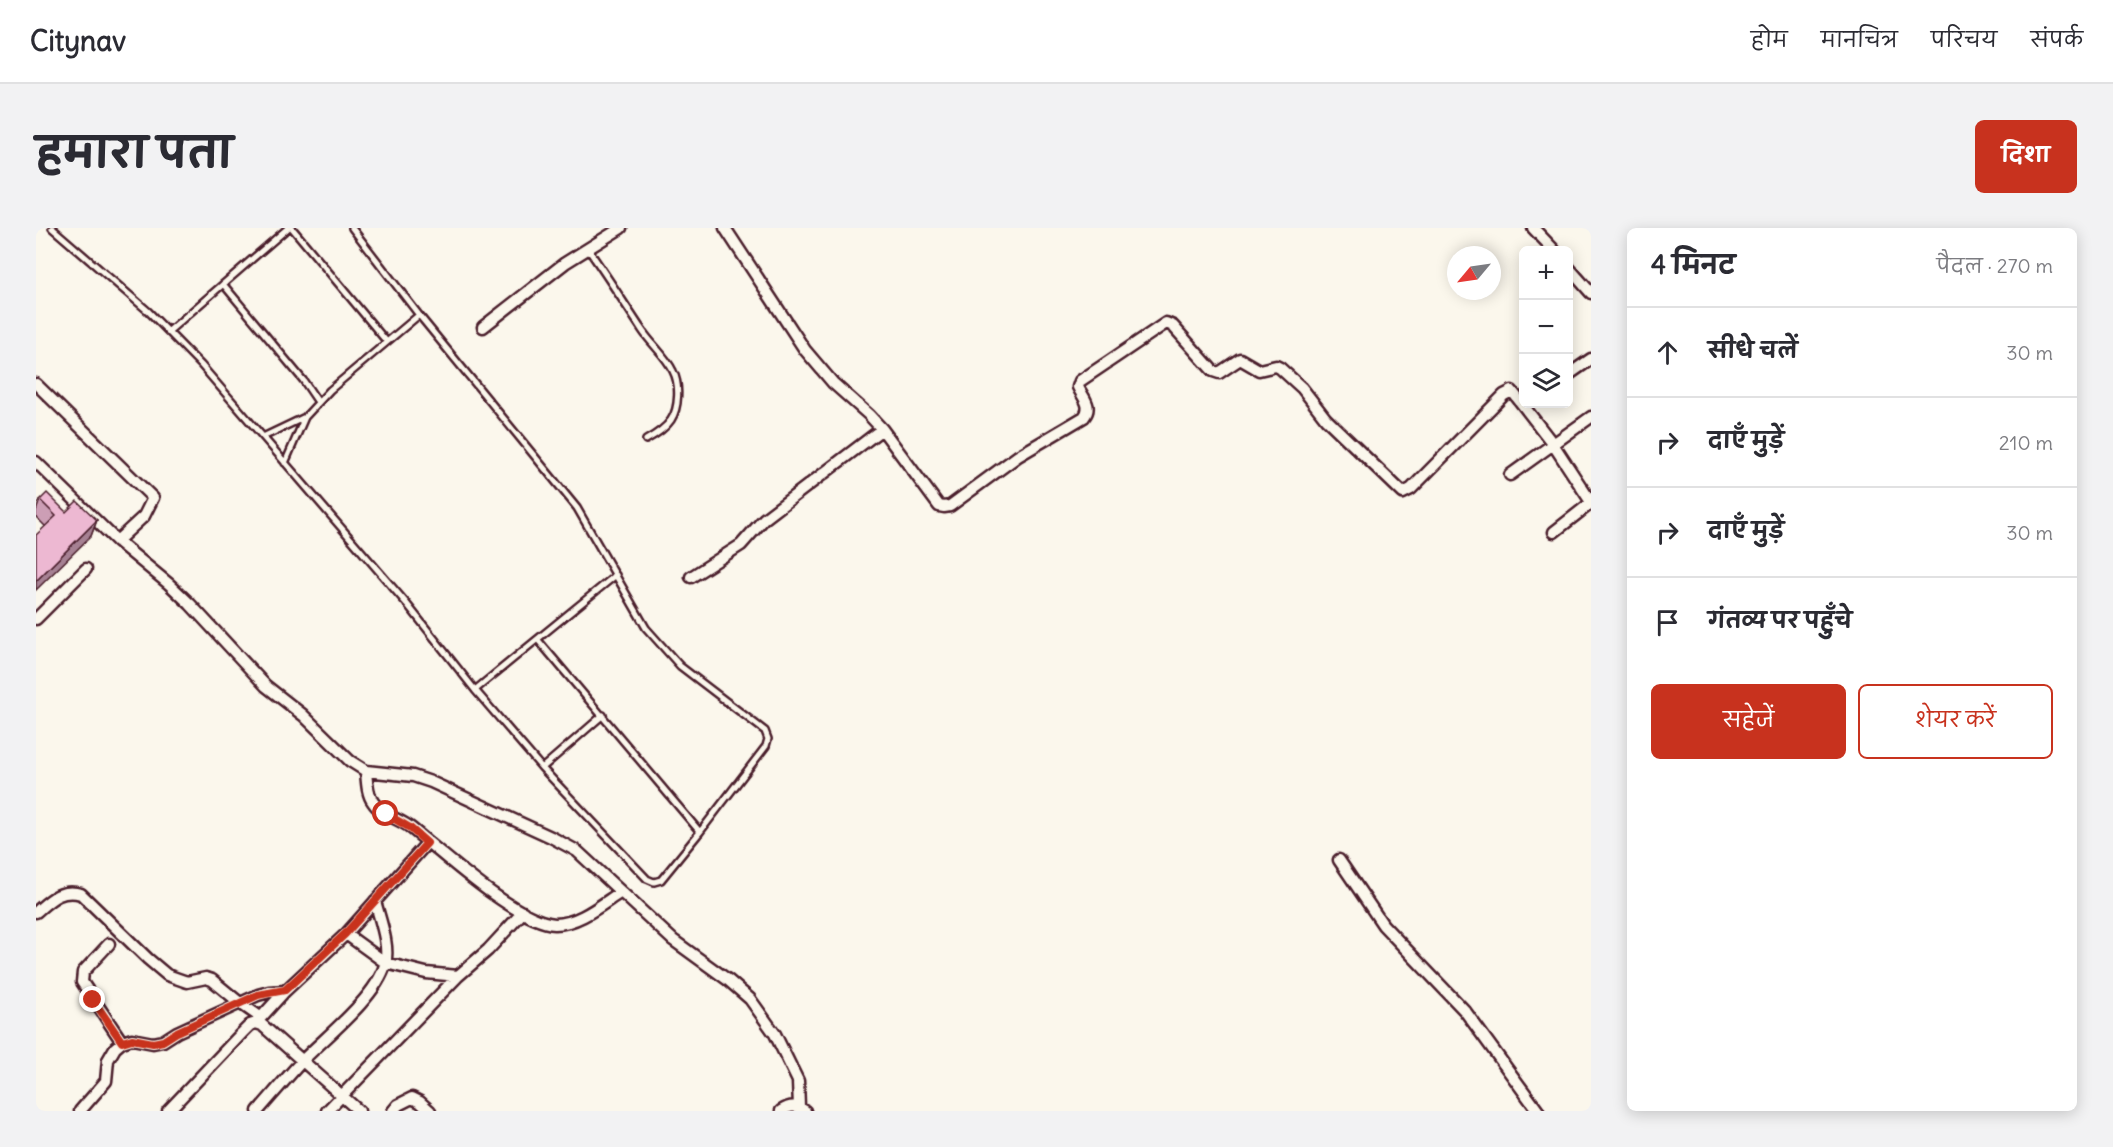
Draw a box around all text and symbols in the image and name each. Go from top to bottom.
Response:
text: Citynav [30,23,126,59]
text: होम [1751,26,1788,53]
text: मानचित्र [1821,26,1898,53]
text: परिचय [1931,26,1997,53]
text: संपर्क [2030,26,2083,53]
button: दिशा [1975,120,2077,193]
text: हमारा पता [36,126,233,178]
north arrow [1447,246,1501,300]
map controls [1519,246,1573,408]
button: + [1519,246,1573,300]
text: 4 मिनट [1651,248,1735,281]
text: पैदल · 270 m [1937,253,2053,278]
button: − [1519,300,1573,354]
icon: ahead [1651,336,1684,369]
text: सीधे चलें [1708,336,1798,364]
text: 30 m [2006,340,2053,365]
button: layers [1519,354,1573,408]
icon: right [1651,426,1684,459]
text: दाएँ मुड़ें [1708,426,1784,454]
text: 210 m [1999,430,2053,455]
icon: right [1651,516,1684,549]
text: दाएँ मुड़ें [1708,516,1784,544]
text: 30 m [2006,520,2053,545]
icon: arrive [1651,606,1684,639]
text: गंतव्य पर पहुँचे [1708,606,1852,634]
button: सहेजें [1651,684,1846,759]
button: शेयर करें [1858,684,2053,759]
route start [372,800,398,826]
route end [79,986,105,1012]

